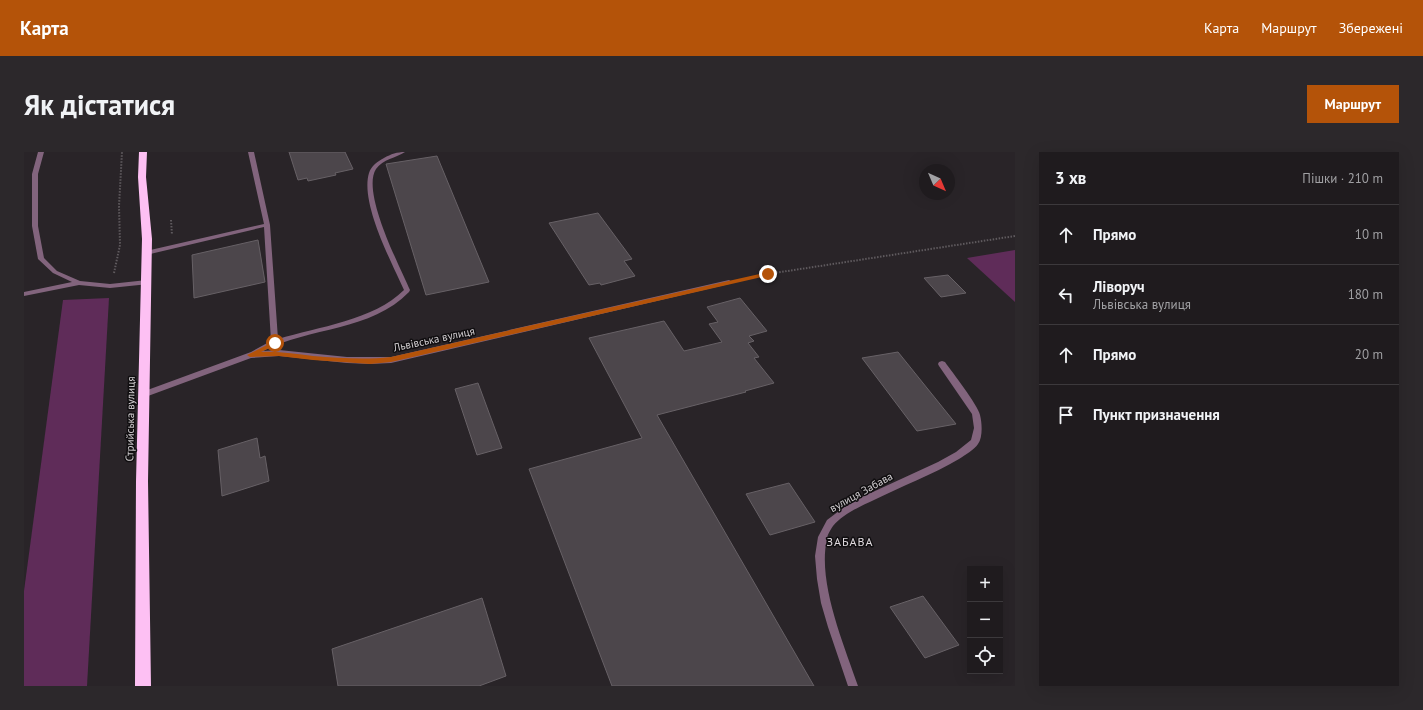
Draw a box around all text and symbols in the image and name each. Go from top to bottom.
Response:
text: Карта [20,16,69,40]
text: Карта [1204,19,1239,37]
text: Маршрут [1261,19,1317,37]
text: Збережені [1339,19,1403,37]
button: Маршрут [1307,85,1399,123]
text: Як дістатися [24,86,175,123]
north arrow [919,164,955,200]
text: 3 хв [1055,167,1086,189]
text: Пішки · 210 m [1302,170,1383,187]
icon: ahead [1055,224,1077,246]
text: Прямо [1093,225,1136,244]
text: 10 m [1355,226,1383,243]
route end [759,265,777,283]
text: Ліворуч [1093,277,1145,296]
icon: left [1055,284,1077,306]
text: 180 m [1348,286,1383,303]
text: Львівська вулиця [1093,296,1191,313]
street label: Львівська вулиця [391,324,476,355]
route start [266,334,284,352]
icon: ahead [1055,344,1077,366]
text: Прямо [1093,345,1136,364]
text: 20 m [1355,346,1383,363]
street label: Стрийська вулиця [122,376,138,462]
icon: arrive [1055,404,1077,426]
text: Пункт призначення [1093,405,1220,424]
street label: вулиця Забава [827,469,895,515]
district label: ЗАБАВА [826,534,874,549]
map controls [967,566,1003,674]
button: + [967,566,1003,602]
button: − [967,602,1003,638]
button: locate [967,638,1003,674]

